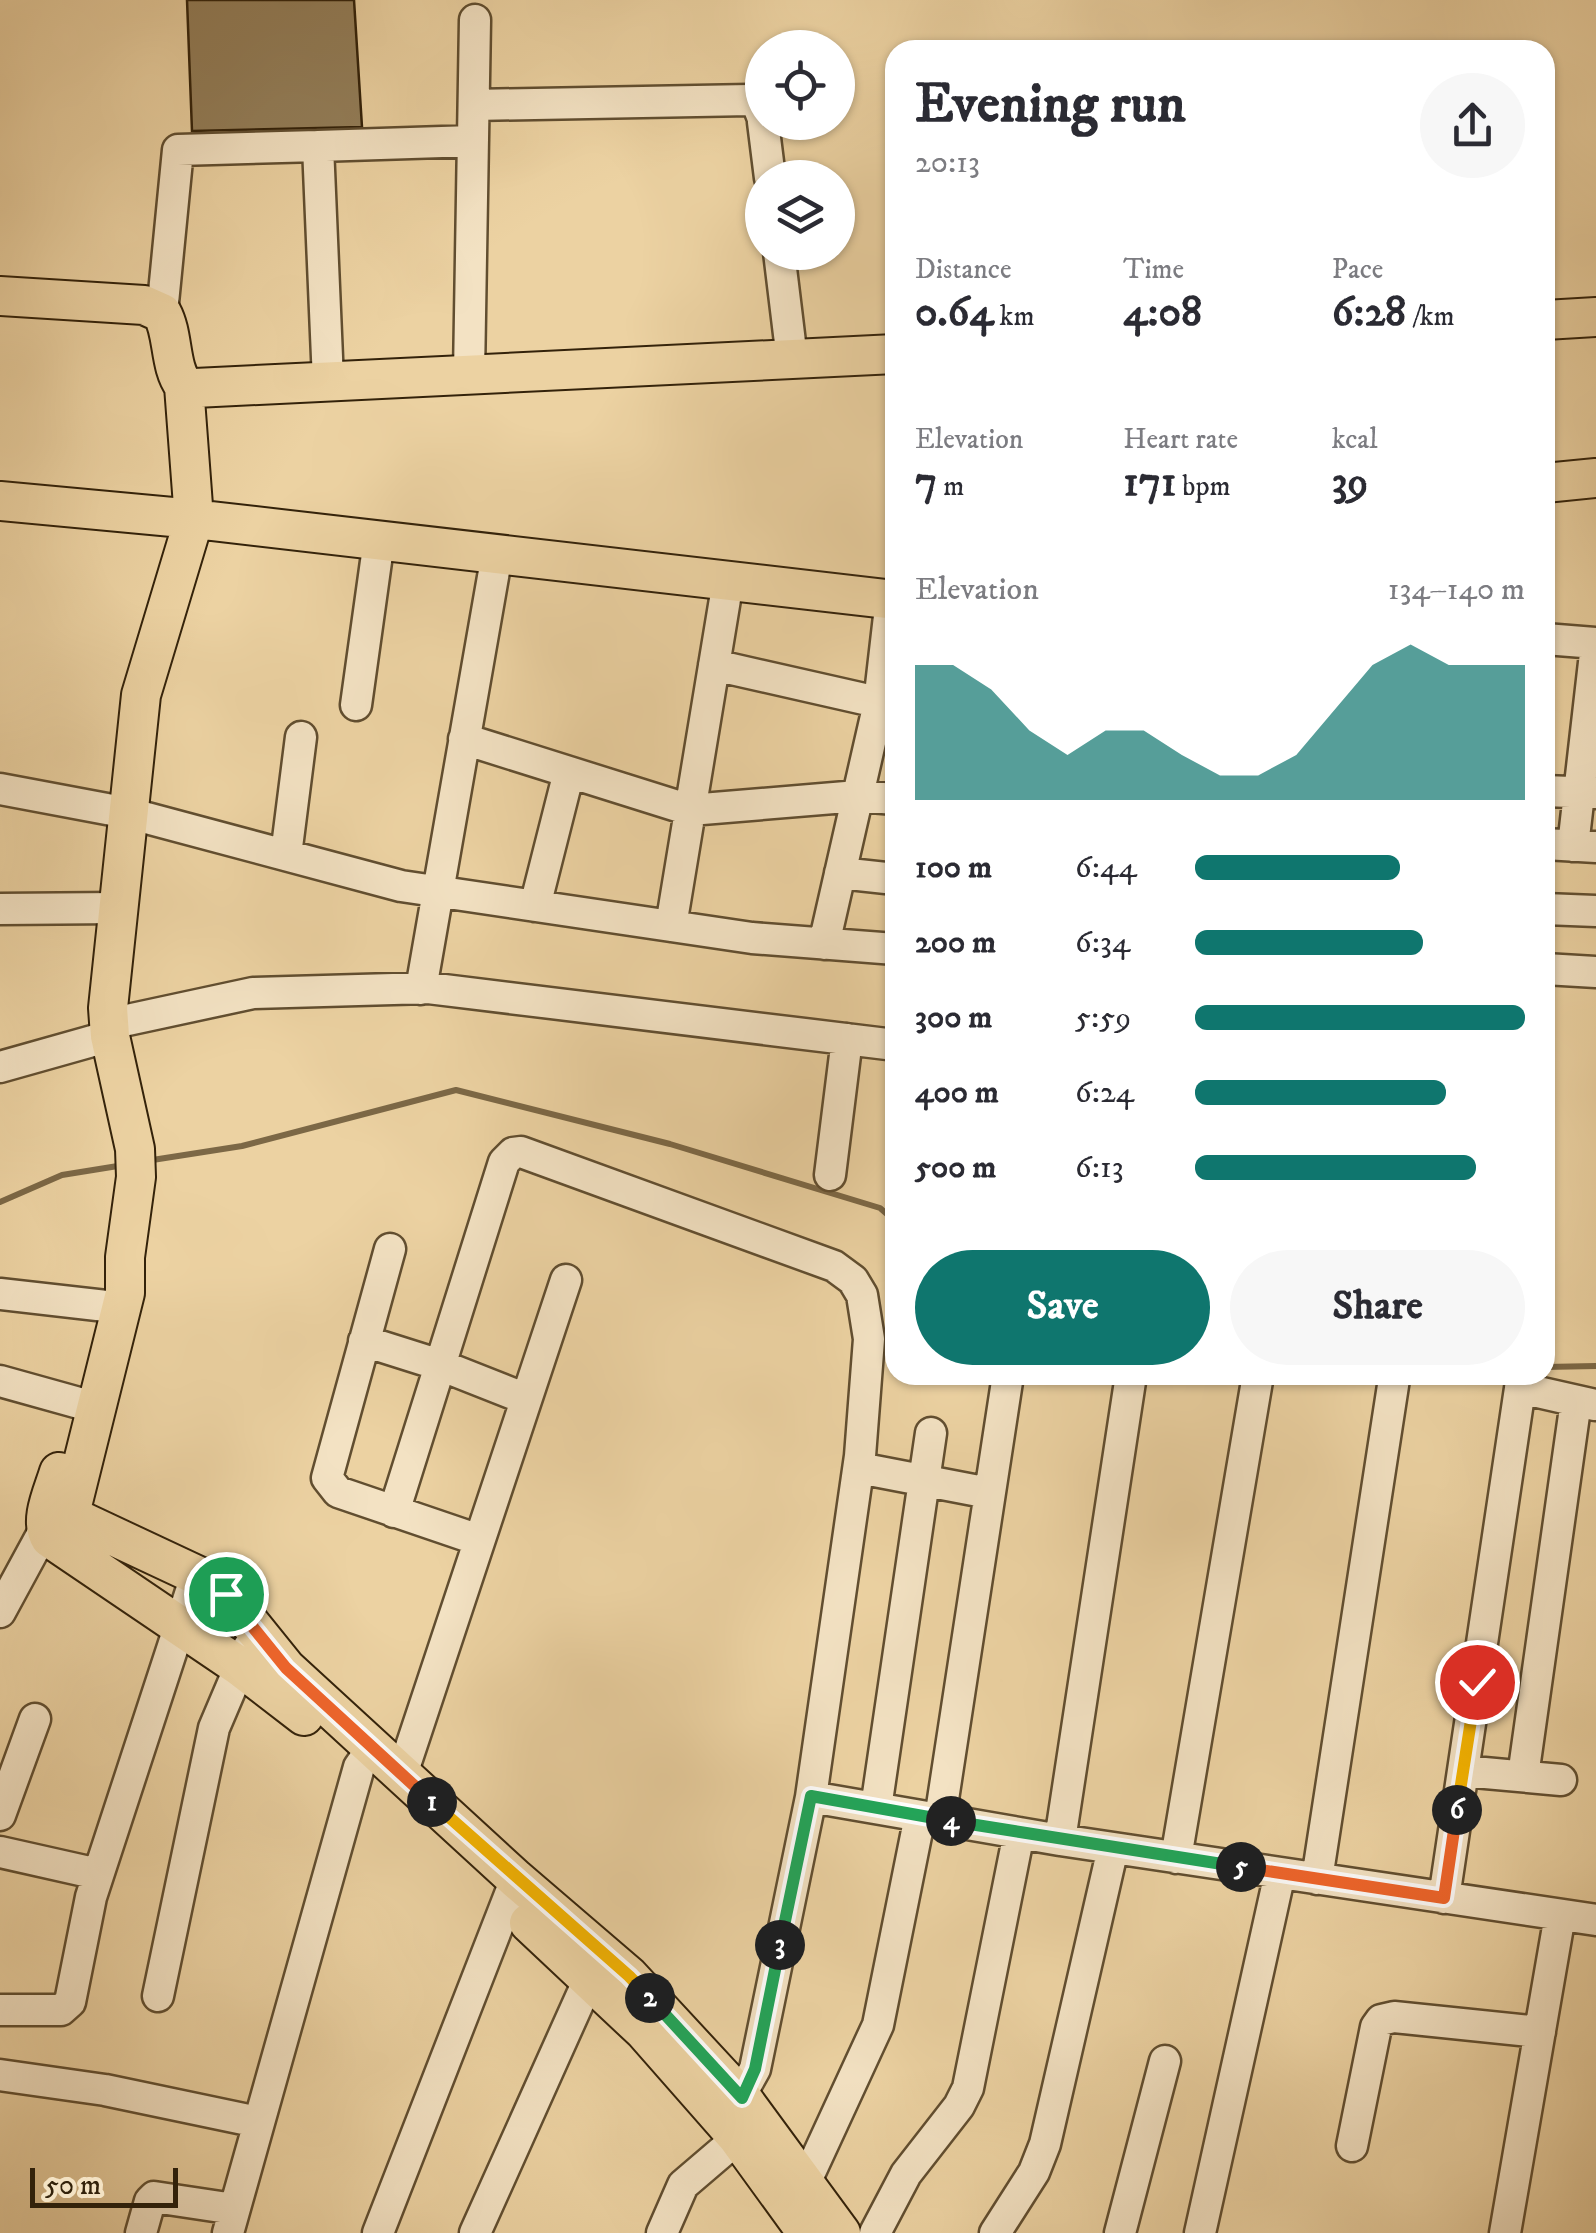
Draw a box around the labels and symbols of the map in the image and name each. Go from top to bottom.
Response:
pin [184,1552,269,1637]
pin [1435,1640,1520,1725]
pin: 1 [407,1777,457,1827]
pin: 6 [1432,1785,1482,1835]
pin: 4 [926,1796,976,1846]
pin: 5 [1216,1842,1266,1892]
pin: 3 [755,1920,805,1970]
pin: 2 [625,1973,675,2023]
scale bar [30,2163,178,2208]

